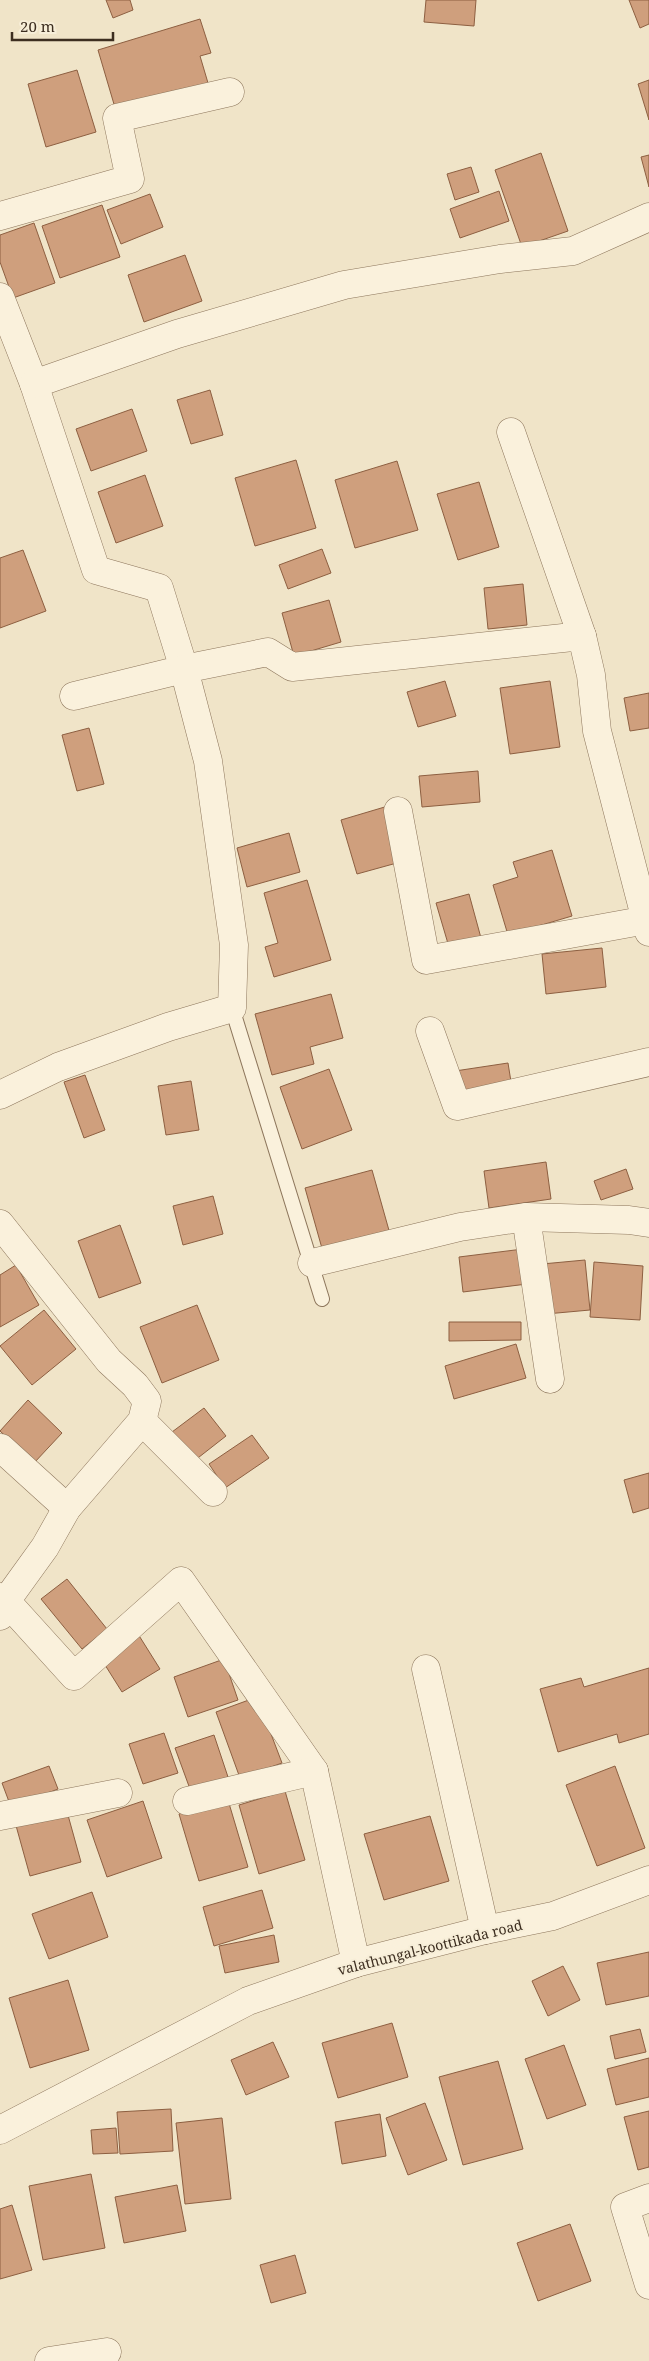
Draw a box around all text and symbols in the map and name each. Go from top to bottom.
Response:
scale bar [12,10,114,42]
text: 20 m [20,16,55,36]
street label: valathungal-koottikada road [336,1915,525,1979]

